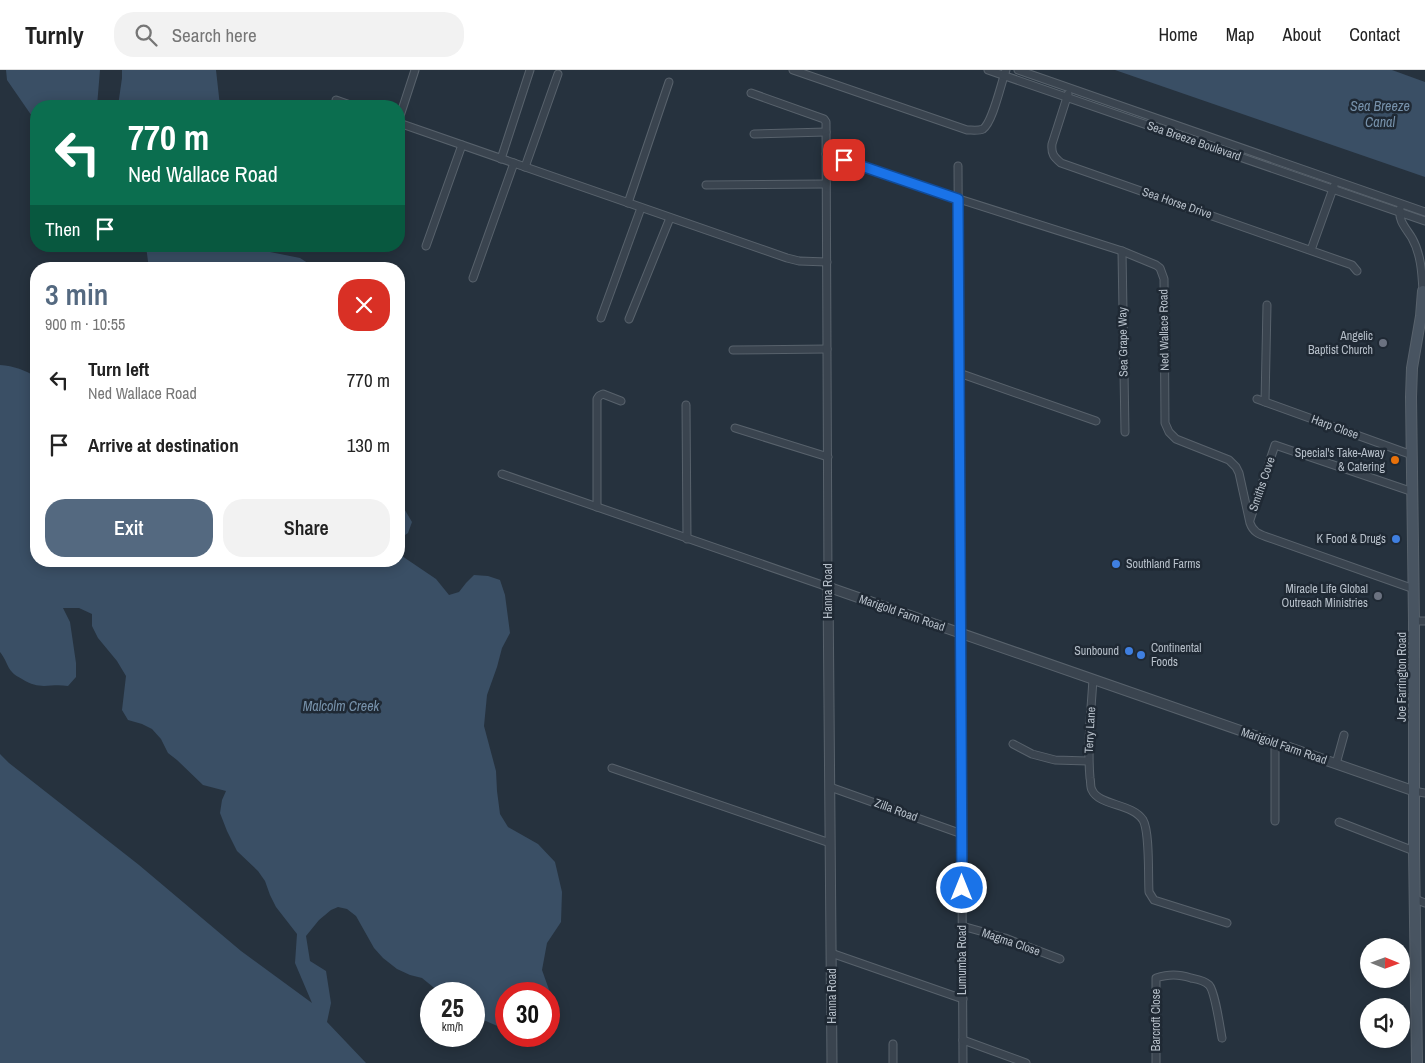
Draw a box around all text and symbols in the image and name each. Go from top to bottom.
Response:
search box [114,12,464,57]
text: Turnly [25,19,84,51]
icon: search [132,21,160,49]
text: Search here [172,22,257,48]
text: Home [1158,22,1198,47]
text: Map [1226,22,1255,47]
text: About [1283,22,1321,47]
text: Contact [1349,22,1400,47]
water label: Sea Breeze Canal [1350,97,1410,131]
text: 770 m [128,114,209,161]
street label: Sea Breeze Boulevard [1145,117,1243,165]
icon: left [45,120,110,185]
pin [823,139,865,181]
icon: arrive [830,146,858,174]
text: Ned Wallace Road [128,159,278,189]
street label: Sea Horse Drive [1140,184,1214,222]
icon: arrive [91,215,119,243]
text: Then [45,216,81,242]
text: 3 min [45,274,108,314]
button: close [338,279,390,331]
street label: Ned Wallace Road [1155,289,1173,371]
street label: Sea Grape Way [1114,307,1132,377]
text: 900 m · 10:55 [45,313,125,335]
place label: Angelic Baptist Church [1308,328,1373,358]
marker: Angelic Baptist Church [1377,337,1389,349]
text: Turn left [88,356,149,382]
icon: left [45,366,73,394]
text: 770 m [347,367,390,393]
text: Ned Wallace Road [88,382,197,404]
street label: Harp Close [1309,411,1361,443]
icon: arrive [45,431,73,459]
text: Arrive at destination [88,432,239,458]
text: 130 m [347,432,390,458]
place label: Special's Take-Away & Catering [1295,445,1386,475]
marker: Special's Take-Away & Catering [1389,454,1401,466]
street label: Smiths Cove [1245,455,1279,513]
button: Exit [45,499,213,557]
button: Share [223,499,390,557]
place label: K Food & Drugs [1316,531,1386,547]
marker: K Food & Drugs [1390,533,1402,545]
place label: Southland Farms [1126,556,1201,572]
marker: Southland Farms [1110,558,1122,570]
street label: Hanna Road [820,563,836,619]
place label: Miracle Life Global Outreach Ministries [1282,581,1368,611]
marker: Miracle Life Global Outreach Ministries [1372,590,1384,602]
street label: Marigold Farm Road [857,591,947,635]
street label: Joe Farrington Road [1394,632,1410,722]
place label: Continental Foods [1151,640,1201,670]
place label: Sunbound [1074,643,1119,659]
marker: Sunbound [1123,645,1135,657]
marker: Continental Foods [1135,649,1147,661]
water label: Malcolm Creek [303,697,381,715]
street label: Terry Lane [1081,706,1099,754]
street label: Marigold Farm Road [1239,724,1329,768]
street label: Zilla Road [872,795,920,825]
position arrow [935,861,987,913]
street label: Lumumba Road [954,925,970,995]
street label: Magma Close [980,925,1042,959]
north arrow [1360,938,1410,988]
map controls [1360,938,1410,1048]
street label: Hanna Road [824,968,840,1024]
speed limit sign: 30 [495,982,560,1047]
street label: Barcroft Close [1148,989,1164,1051]
text: 25 [441,991,464,1025]
button: sound [1360,998,1410,1048]
text: km/h [442,1019,463,1035]

